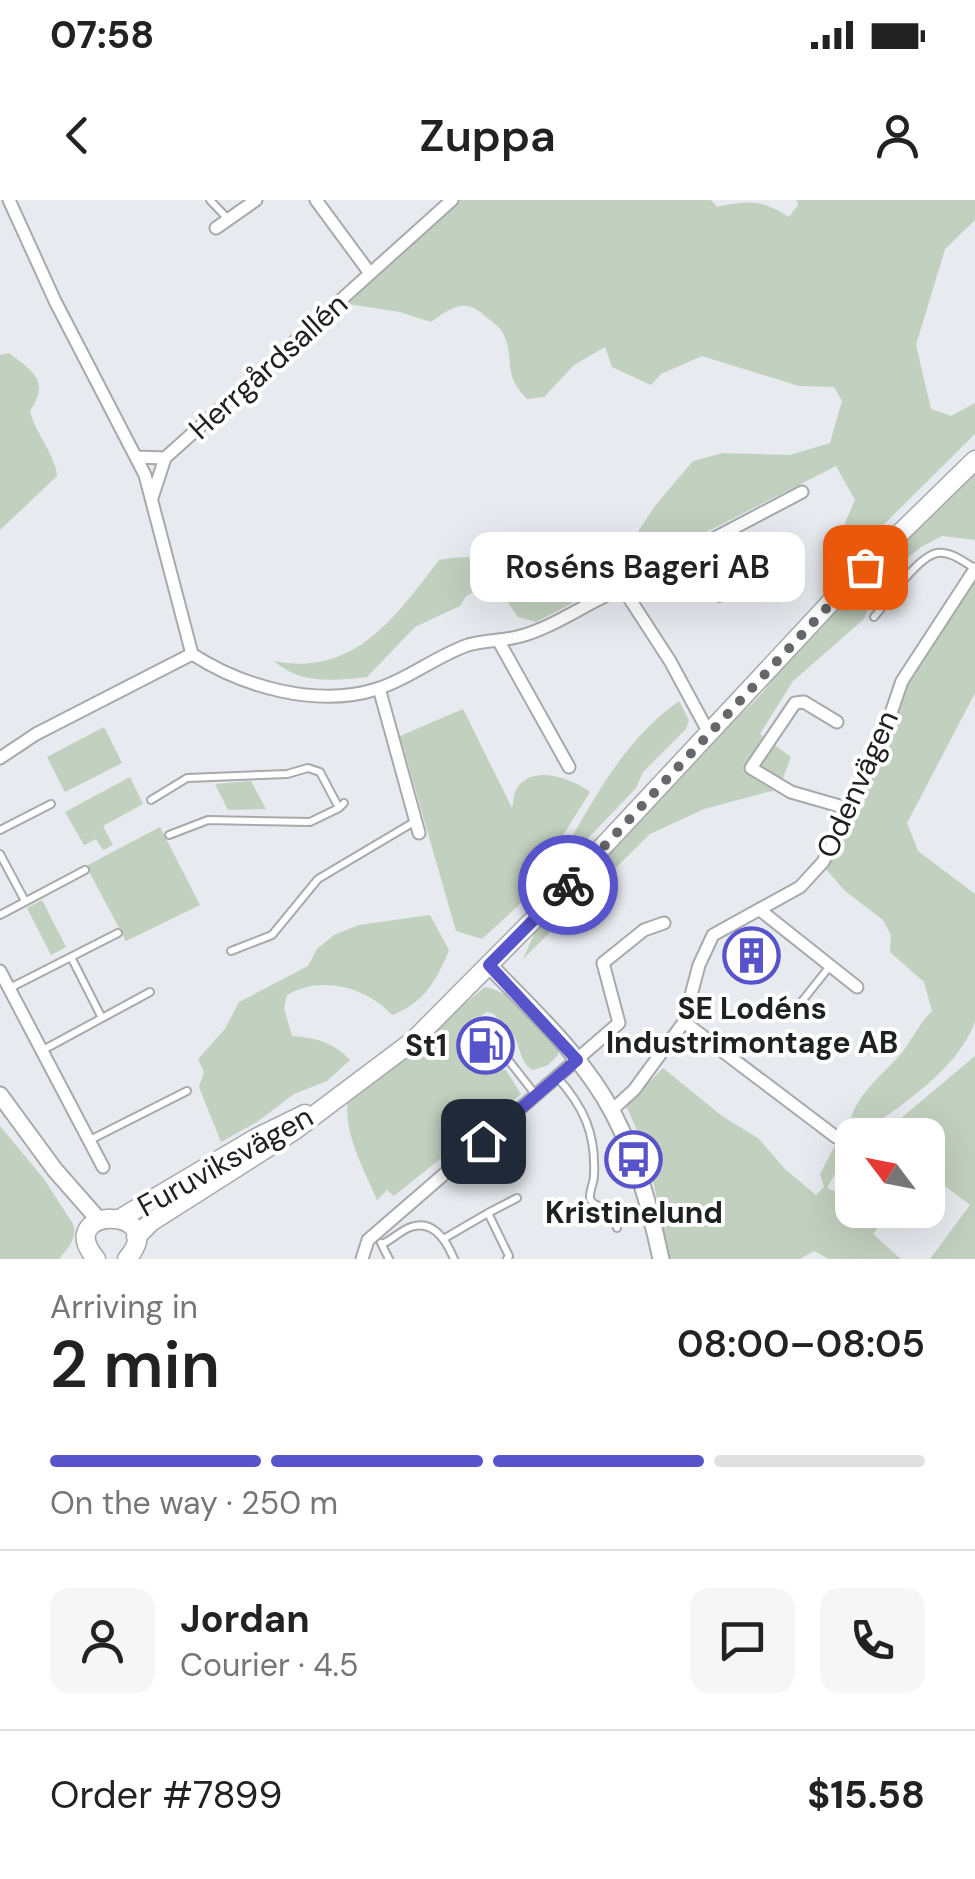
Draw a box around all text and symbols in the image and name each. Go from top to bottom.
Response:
text: 07:58 [50,10,154,60]
text: Zuppa [419,106,556,165]
icon: back [50,108,105,163]
icon: person [870,108,925,163]
street label: Herrgårdsallén [180,284,356,448]
pin [823,525,908,610]
callout: Roséns Bageri AB [470,532,805,602]
icon: bag [838,540,893,595]
text: Roséns Bageri AB [505,546,770,588]
street label: Odenvägen [807,704,907,864]
courier [518,835,618,935]
icon: bike [541,858,596,913]
building icon: SE Lodéns Industrimontage AB [722,926,782,986]
place label: SE Lodéns Industrimontage AB [606,989,898,1062]
fuel station icon: St1 [456,1015,516,1075]
place label: St1 [405,1026,447,1065]
street label: Furuviksvägen [130,1097,320,1225]
pin [441,1099,526,1184]
icon: home [456,1114,511,1169]
north arrow [835,1118,945,1228]
map controls [835,1118,945,1228]
bus stop icon: Kristinelund [604,1130,664,1190]
place label: Kristinelund [545,1193,723,1232]
text: Arriving in [50,1286,198,1328]
text: 08:00–08:05 [677,1319,925,1369]
text: 2 min [50,1323,220,1407]
text: On the way · 250 m [50,1482,338,1524]
button: person [50,1588,155,1693]
button: chat [690,1588,795,1693]
button: phone [820,1588,925,1693]
text: Jordan [180,1594,310,1644]
text: Courier · 4.5 [180,1644,358,1686]
text: Order #7899 [50,1770,282,1820]
text: $15.58 [807,1770,925,1820]

